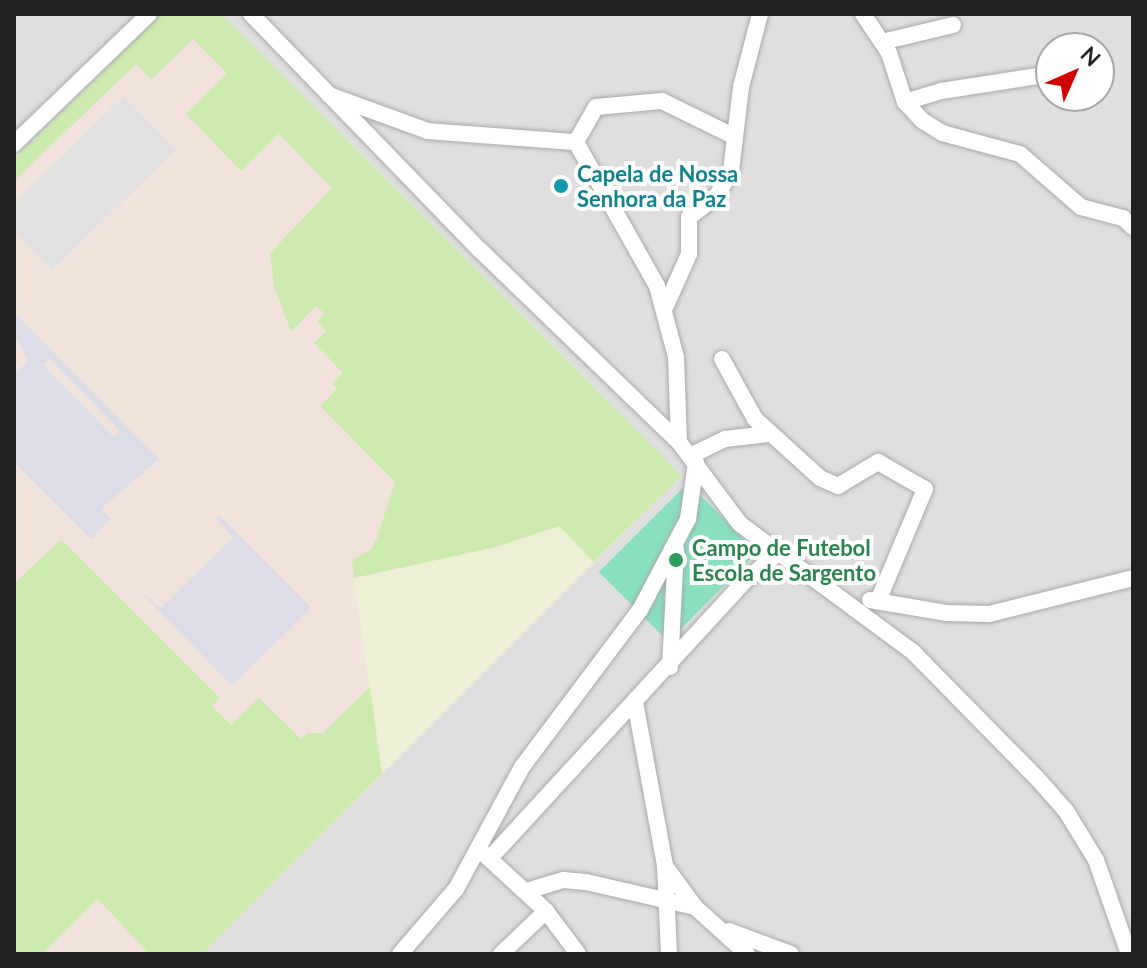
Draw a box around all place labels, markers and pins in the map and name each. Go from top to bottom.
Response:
place label: Capela de Nossa Senhora da Paz [577,160,738,212]
marker: Capela de Nossa Senhora da Paz [552,177,570,195]
place label: Campo de Futebol Escola de Sargento [692,534,876,586]
marker: Campo de Futebol Escola de Sargento [667,551,685,569]

